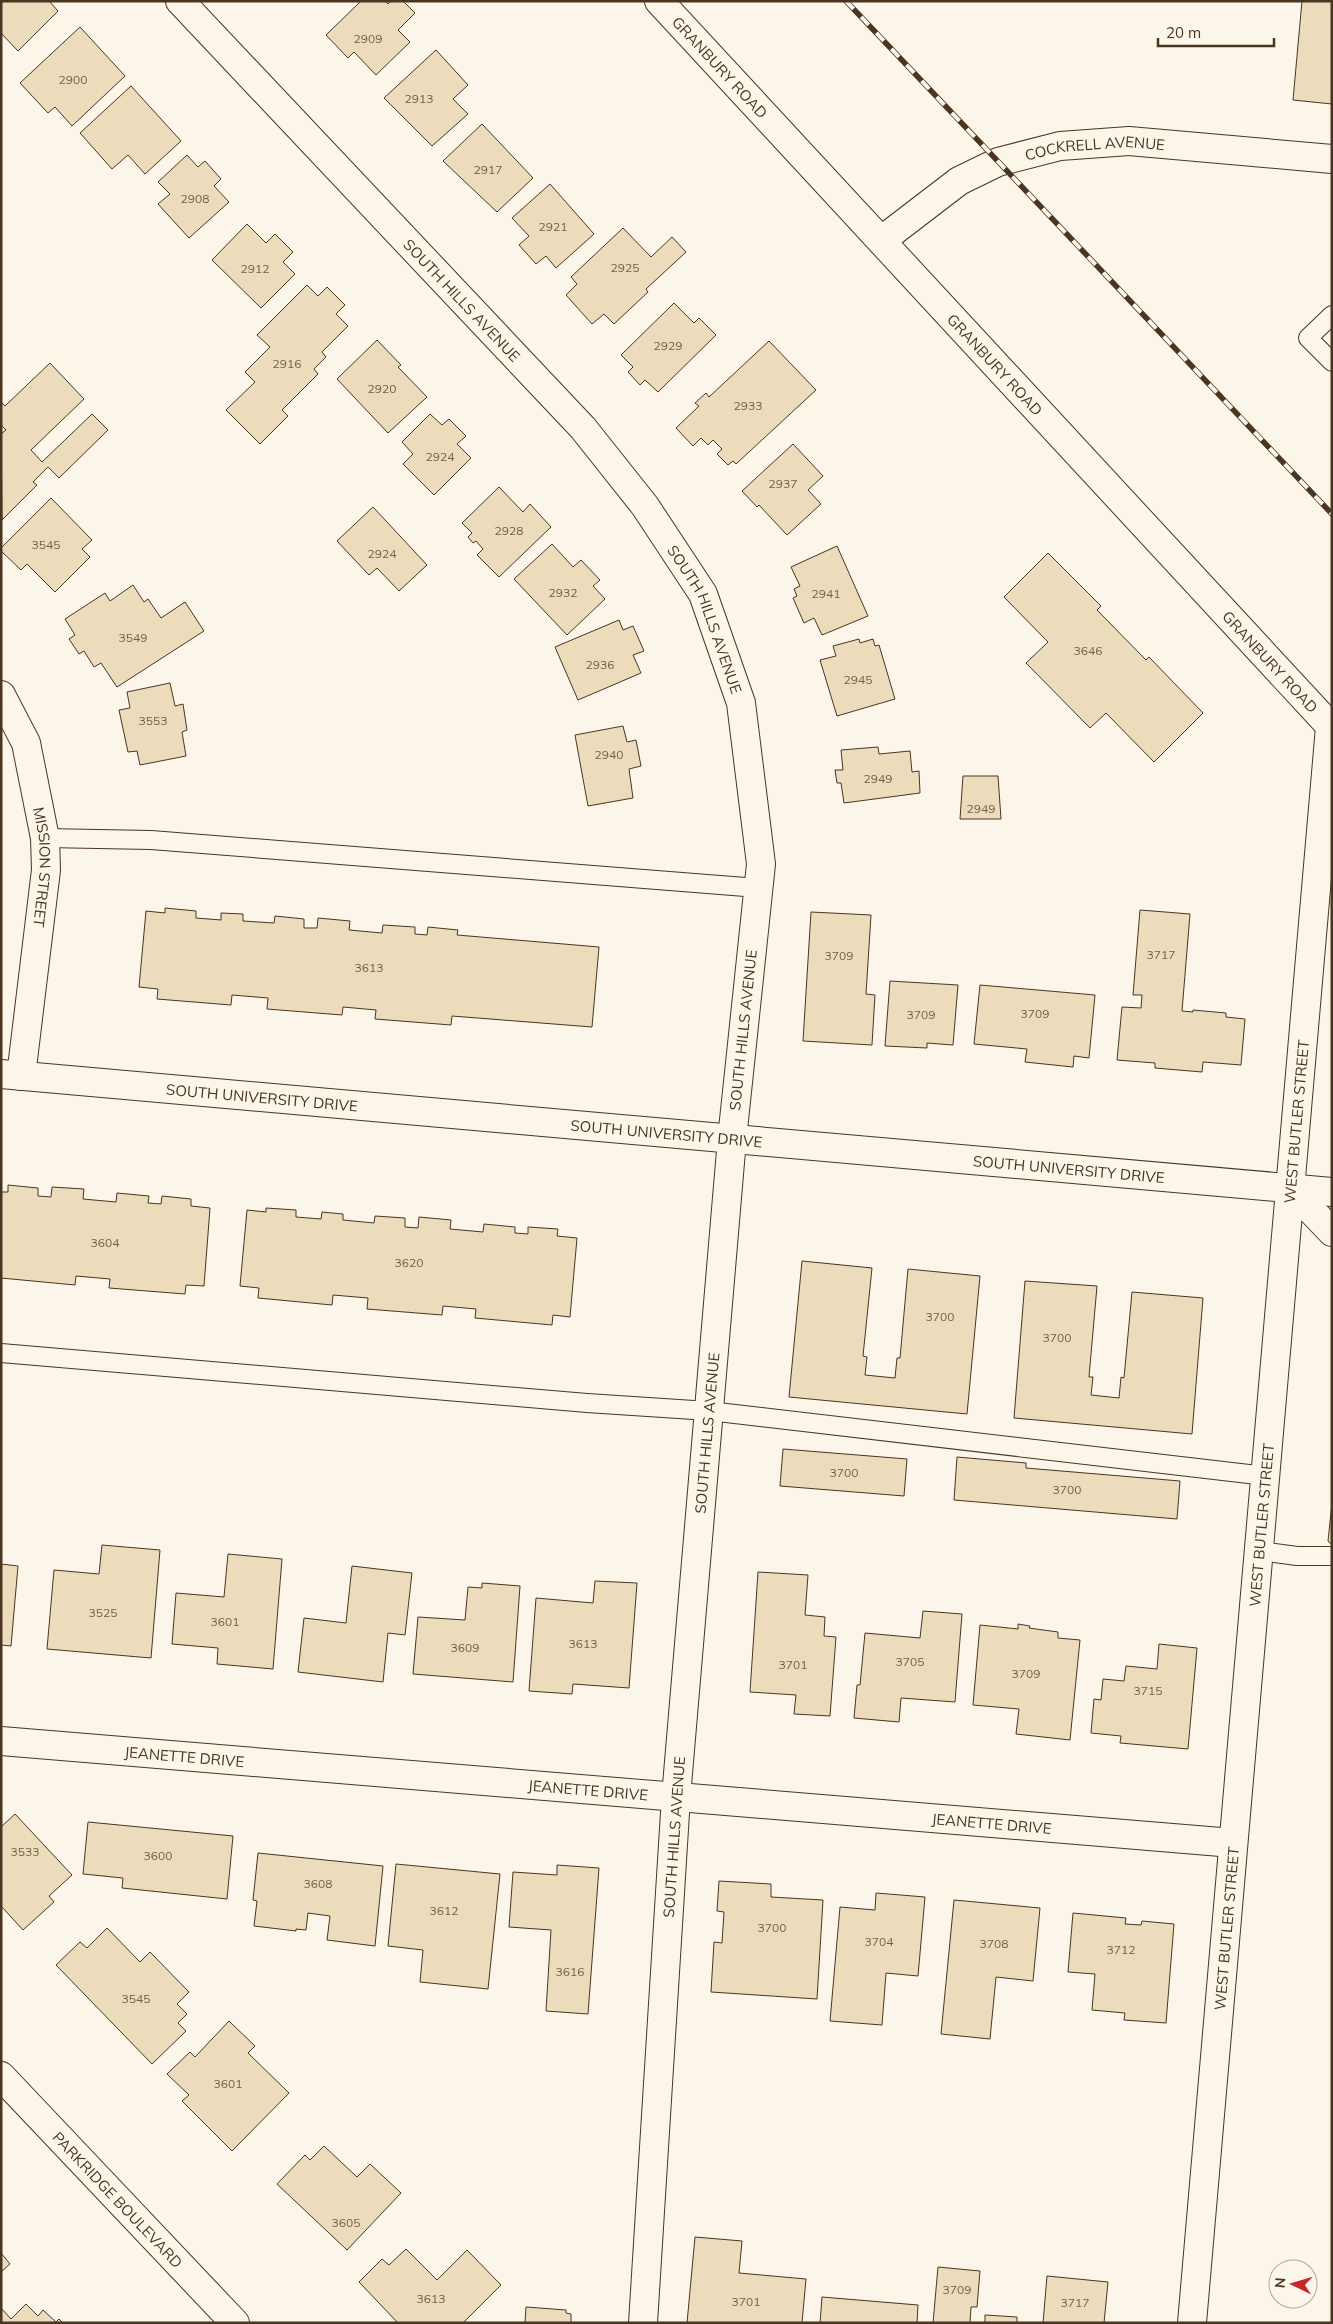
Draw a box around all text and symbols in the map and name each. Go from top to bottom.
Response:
street label: GRANBURY ROAD [668,12,772,122]
scale bar [1158,15,1274,47]
text: 20 m [1166,23,1201,42]
house number: 2909 [354,31,382,46]
house number: 2900 [59,72,87,87]
house number: 2913 [405,91,433,106]
street label: COCKRELL AVENUE [1023,131,1166,164]
house number: 2917 [474,162,502,177]
house number: 2908 [181,191,209,206]
house number: 2921 [539,219,567,234]
street label: SOUTH HILLS AVENUE [400,235,525,365]
house number: 2925 [611,260,639,275]
house number: 2912 [241,261,269,276]
street label: GRANBURY ROAD [943,309,1047,419]
house number: 2929 [654,338,682,353]
house number: 2916 [273,356,301,371]
house number: 2920 [368,381,396,396]
house number: 2933 [734,398,762,413]
house number: 2924 [426,449,454,464]
house number: 2937 [769,476,797,491]
house number: 2928 [495,523,523,538]
house number: 3545 [32,537,60,552]
street label: SOUTH HILLS AVENUE [664,541,746,696]
house number: 2924 [368,546,396,561]
house number: 2932 [549,585,577,600]
house number: 2941 [812,586,840,601]
street label: GRANBURY ROAD [1219,607,1322,716]
house number: 3549 [119,630,147,645]
house number: 3646 [1074,643,1102,658]
house number: 2936 [586,657,614,672]
house number: 2945 [844,672,872,687]
house number: 3553 [139,713,167,728]
house number: 2940 [595,747,623,762]
house number: 2949 [864,771,892,786]
house number: 2949 [967,801,995,816]
street label: MISSION STREET [29,805,56,928]
house number: 3717 [1147,947,1175,962]
house number: 3709 [825,948,853,963]
street label: SOUTH HILLS AVENUE [725,949,761,1111]
house number: 3613 [355,960,383,975]
house number: 3709 [1021,1006,1049,1021]
house number: 3709 [907,1007,935,1022]
street label: WEST BUTLER STREET [1279,1039,1312,1204]
street label: SOUTH UNIVERSITY DRIVE [165,1079,359,1115]
street label: SOUTH UNIVERSITY DRIVE [570,1115,763,1151]
street label: SOUTH UNIVERSITY DRIVE [972,1151,1166,1187]
house number: 3604 [91,1235,119,1250]
house number: 3620 [395,1255,423,1270]
house number: 3700 [926,1309,954,1324]
house number: 3700 [1043,1330,1071,1345]
street label: SOUTH HILLS AVENUE [690,1352,724,1514]
street label: WEST BUTLER STREET [1244,1442,1278,1608]
house number: 3700 [830,1465,858,1480]
house number: 3700 [1053,1482,1081,1497]
house number: 3525 [89,1605,117,1620]
house number: 3601 [211,1614,239,1629]
house number: 3613 [569,1636,597,1651]
house number: 3609 [451,1640,479,1655]
house number: 3705 [896,1654,924,1669]
house number: 3701 [779,1657,807,1672]
house number: 3709 [1012,1666,1040,1681]
house number: 3715 [1134,1683,1162,1698]
street label: JEANETTE DRIVE [124,1742,245,1771]
street label: SOUTH HILLS AVENUE [659,1756,689,1918]
street label: JEANETTE DRIVE [527,1775,649,1804]
street label: JEANETTE DRIVE [931,1809,1053,1837]
house number: 3533 [11,1844,39,1859]
street label: WEST BUTLER STREET [1210,1846,1243,2011]
house number: 3600 [144,1848,172,1863]
house number: 3608 [304,1876,332,1891]
house number: 3612 [430,1903,458,1918]
house number: 3700 [758,1920,786,1935]
house number: 3704 [865,1934,893,1949]
house number: 3708 [980,1936,1008,1951]
house number: 3712 [1107,1942,1135,1957]
house number: 3616 [556,1964,584,1979]
house number: 3545 [122,1991,150,2006]
house number: 3601 [214,2076,242,2091]
street label: PARKRIDGE BOULEVARD [49,2127,187,2272]
house number: 3605 [332,2215,360,2230]
north arrow [1268,2259,1318,2309]
text: N [1271,2277,1289,2289]
house number: 3709 [943,2282,971,2297]
house number: 3613 [417,2291,445,2306]
house number: 3701 [732,2294,760,2309]
house number: 3717 [1061,2295,1089,2310]

